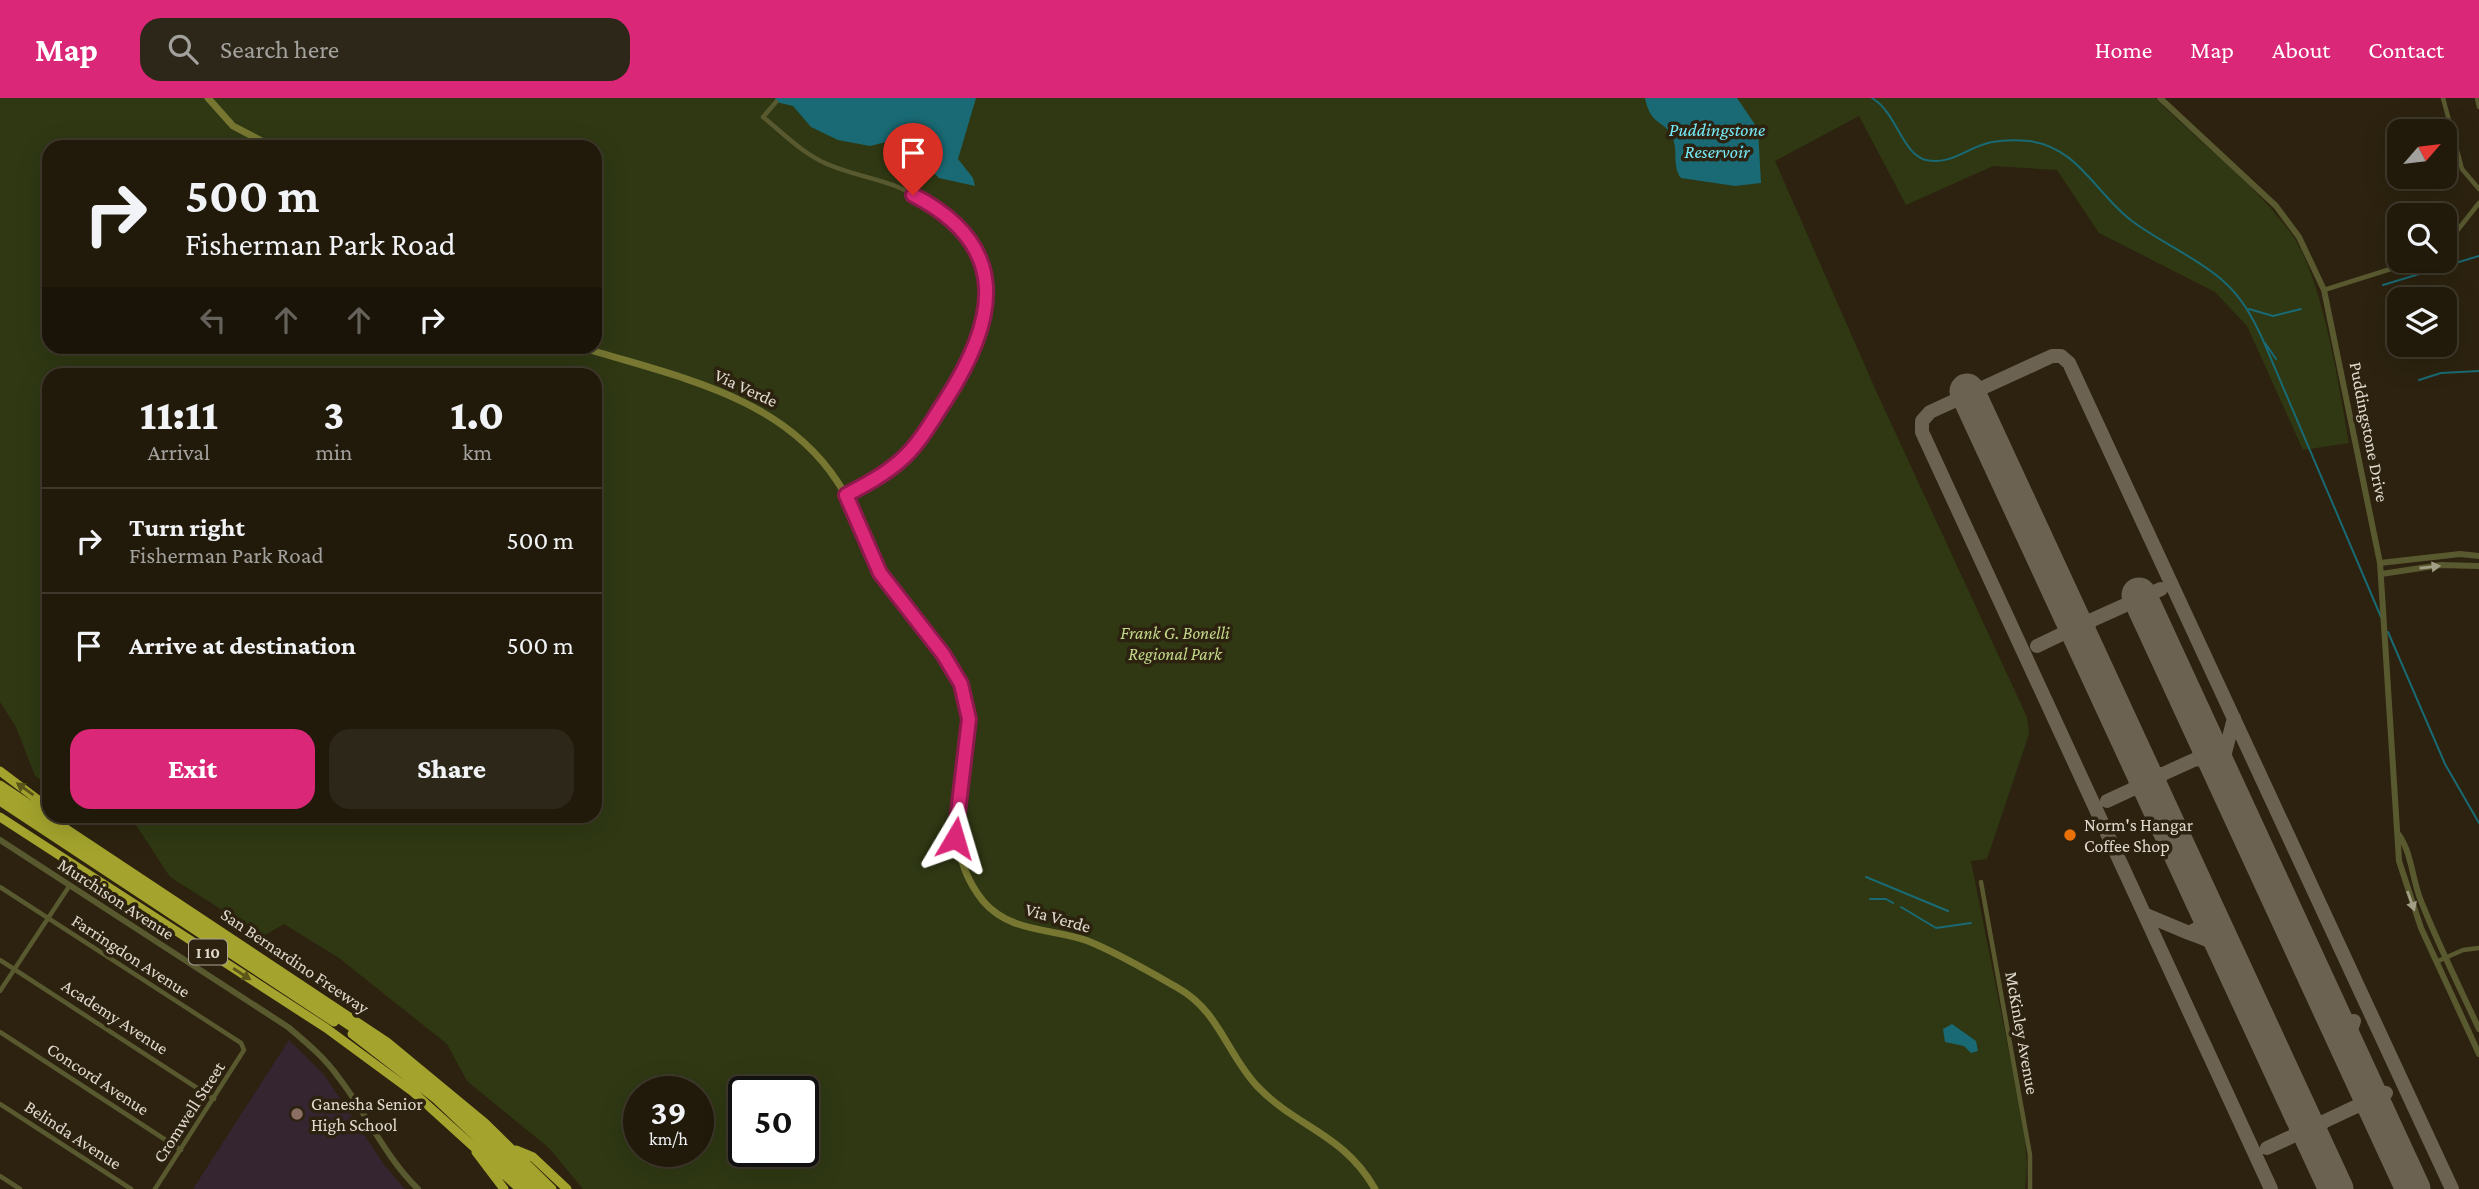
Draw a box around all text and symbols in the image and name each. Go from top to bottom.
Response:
search box [140,18,630,81]
icon: search [164,30,202,68]
text: Map [35,31,98,68]
text: Search here [220,35,339,64]
text: Home [2095,36,2152,63]
text: Map [2190,36,2234,63]
text: About [2272,36,2330,63]
text: Contact [2368,36,2444,63]
water label: Puddingstone Reservoir [1669,119,1765,162]
north arrow [2387,119,2457,189]
map controls [2387,119,2457,357]
pin [883,123,943,195]
icon: arrive [894,134,932,172]
icon: right [70,168,161,259]
text: 500 m [185,168,319,223]
button: search [2387,203,2457,273]
text: Fisherman Park Road [185,226,456,262]
button: layers [2387,287,2457,357]
icon: left [194,301,232,339]
icon: ahead [267,301,305,339]
icon: ahead [340,301,378,339]
icon: right [413,301,451,339]
street label: Puddingstone Drive [2346,360,2392,504]
street label: Via Verde [711,365,781,411]
text: 11:11 [140,391,218,438]
text: 3 [324,391,344,438]
text: 1.0 [450,391,504,438]
text: Arrival [147,439,210,465]
text: min [316,439,352,465]
text: km [462,439,492,465]
text: Turn right [129,513,245,542]
icon: right [70,522,108,560]
text: 500 m [507,526,574,555]
text: Fisherman Park Road [129,542,324,568]
one-way arrow [2419,561,2441,572]
park label: Frank G. Bonelli Regional Park [1120,623,1230,664]
icon: arrive [70,627,108,665]
text: Arrive at destination [129,631,356,660]
text: 500 m [507,631,574,660]
button: Exit [70,729,315,809]
button: Share [329,729,574,809]
one-way arrow [16,782,34,796]
position arrow [918,801,992,875]
place label: Norm's Hangar Coffee Shop [2084,815,2194,856]
marker: Norm's Hangar Coffee Shop [2062,827,2078,843]
street label: Murchison Avenue [54,854,178,944]
one-way arrow [2406,890,2417,911]
street label: Via Verde [1023,899,1093,937]
street label: San Bernardino Freeway [217,904,373,1018]
street label: Farringdon Avenue [68,910,194,1002]
road number: I 10 [189,940,227,964]
one-way arrow [232,968,252,981]
street label: McKinley Avenue [2001,970,2043,1096]
street label: Academy Avenue [58,975,172,1059]
street label: Concord Avenue [43,1039,153,1119]
street label: Cromwell Street [149,1057,230,1166]
speed limit sign: 50 [728,1076,819,1167]
text: 39 [650,1093,687,1132]
place label: Ganesha Senior High School [311,1094,423,1135]
street label: Belinda Avenue [21,1096,125,1174]
marker: Ganesha Senior High School [289,1106,305,1122]
text: km/h [649,1129,688,1149]

